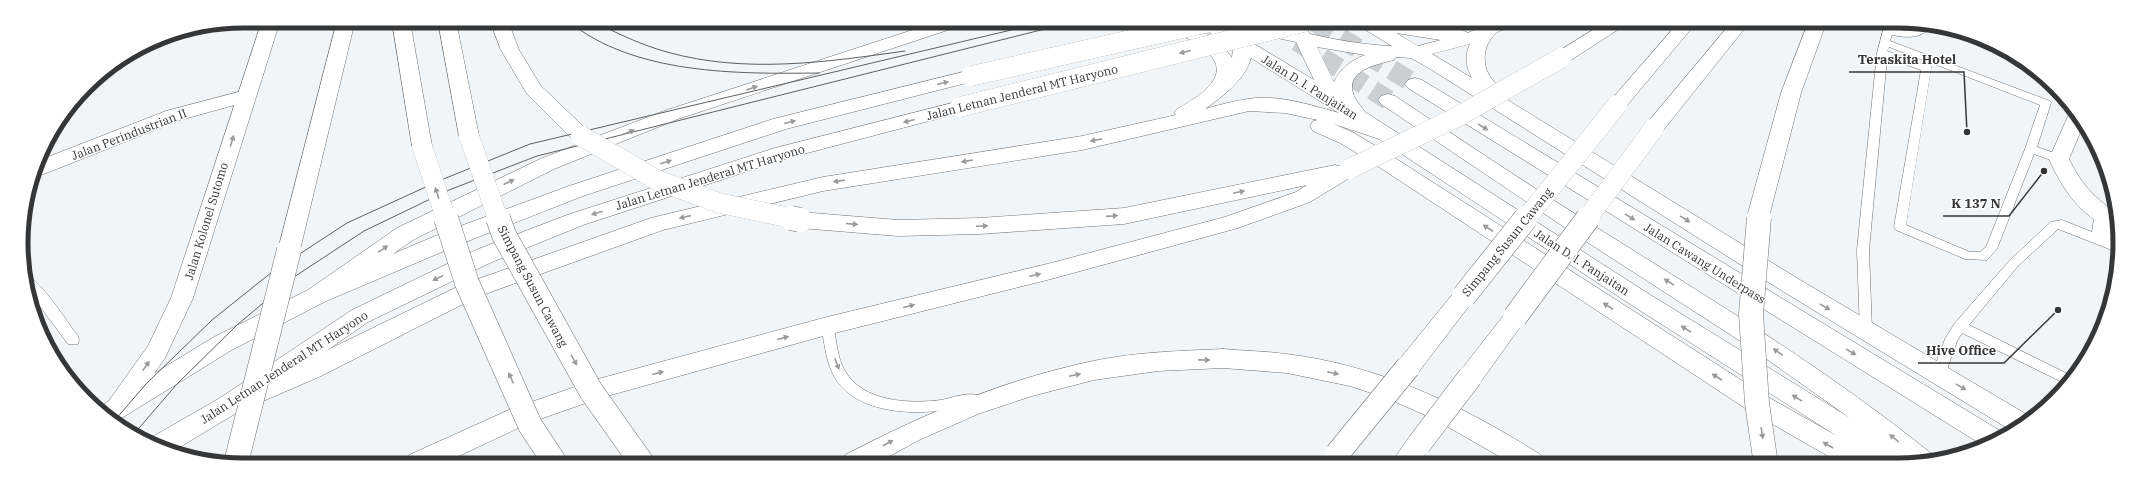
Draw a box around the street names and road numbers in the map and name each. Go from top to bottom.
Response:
street label: Jalan D. I. Panjaitan [1259,51,1361,123]
street label: Jalan Letnan Jenderal MT Haryono [925,61,1119,123]
street label: Jalan Perindustrian II [69,105,189,163]
street label: Jalan Letnan Jenderal MT Haryono [614,141,806,213]
street label: Jalan Kolonel Sutomo [181,160,231,282]
street label: Simpang Susun Cawang [1459,184,1556,299]
street label: Jalan Cawang Underpass [1641,219,1769,307]
street label: Simpang Susun Cawang [495,223,572,350]
street label: Jalan D. I. Panjaitan [1532,226,1633,299]
street label: Jalan Letnan Jenderal MT Haryono [197,307,371,427]

